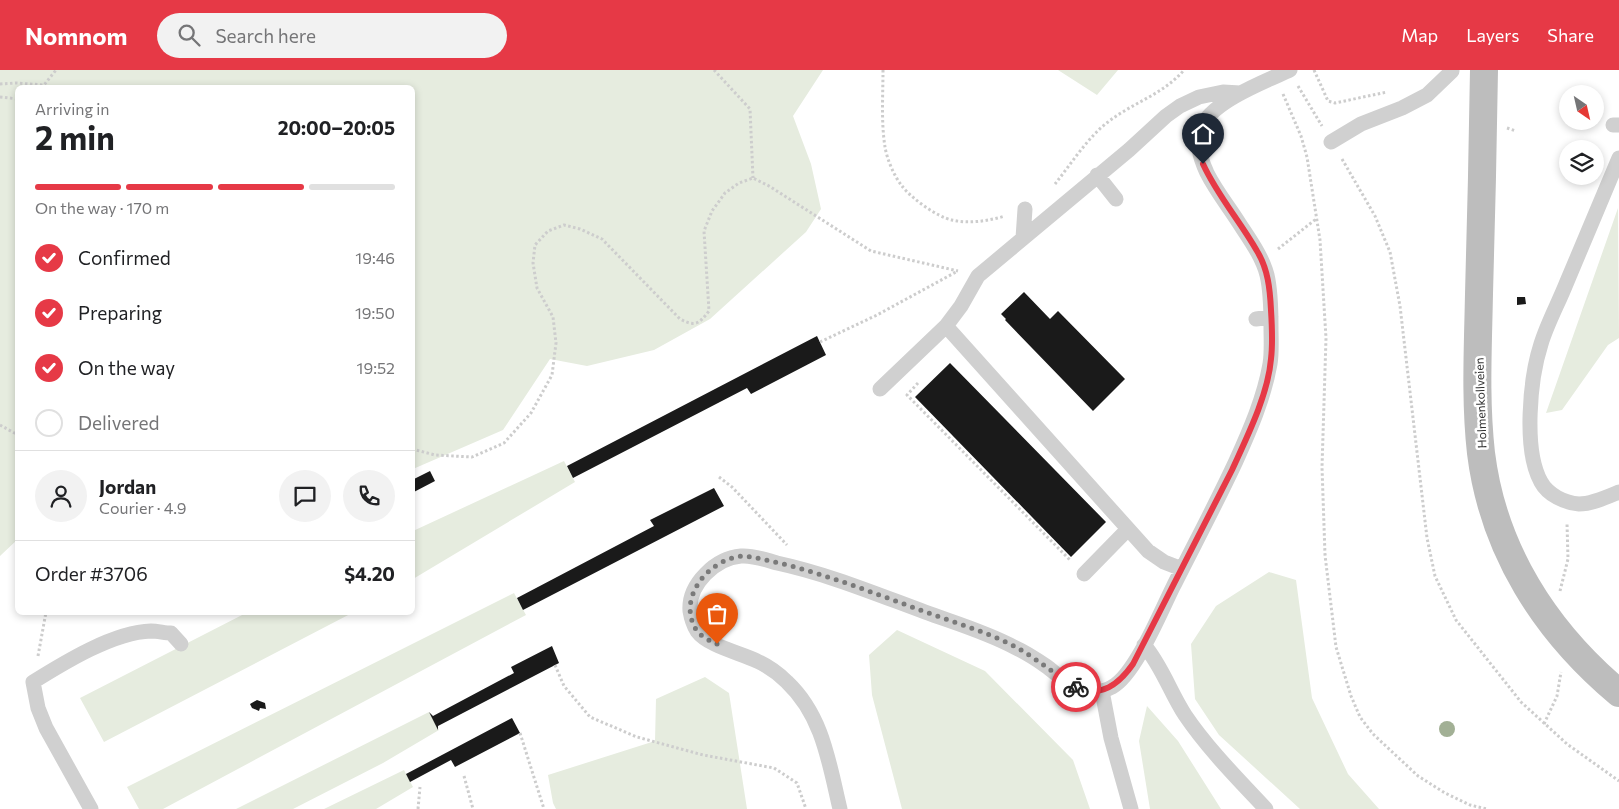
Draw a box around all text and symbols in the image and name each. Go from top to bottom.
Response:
search box [157,13,507,58]
text: Nomnom [25,21,127,50]
icon: search [175,21,203,49]
text: Search here [215,24,316,47]
text: Map [1401,24,1438,46]
text: Layers [1466,24,1519,46]
text: Share [1547,24,1594,46]
north arrow [1559,85,1604,130]
map controls [1559,85,1604,185]
text: Arriving in [35,99,109,118]
pin [1182,113,1224,164]
text: 20:00–20:05 [278,116,395,139]
text: 2 min [35,117,115,157]
icon: home [1189,120,1217,148]
button: layers [1559,140,1604,185]
text: On the way · 170 m [35,198,169,217]
icon: check [35,244,63,272]
text: Confirmed [78,246,171,269]
text: 19:46 [355,248,395,267]
icon: check [35,299,63,327]
text: Preparing [78,301,162,324]
text: 19:50 [355,303,395,322]
icon: check [35,354,63,382]
text: On the way [78,356,175,379]
street label: Holmenkollveien [1471,357,1489,449]
text: 19:52 [357,358,395,377]
text: Delivered [78,411,159,434]
button: person [35,470,87,522]
button: chat [279,470,331,522]
button: phone [343,470,395,522]
text: Jordan [99,475,156,498]
text: Courier · 4.9 [99,498,186,517]
text: Order #3706 [35,562,148,585]
text: $4.20 [344,562,395,585]
pin [696,593,738,644]
icon: bag [703,600,731,628]
courier [1051,662,1101,712]
icon: bike [1062,673,1090,701]

